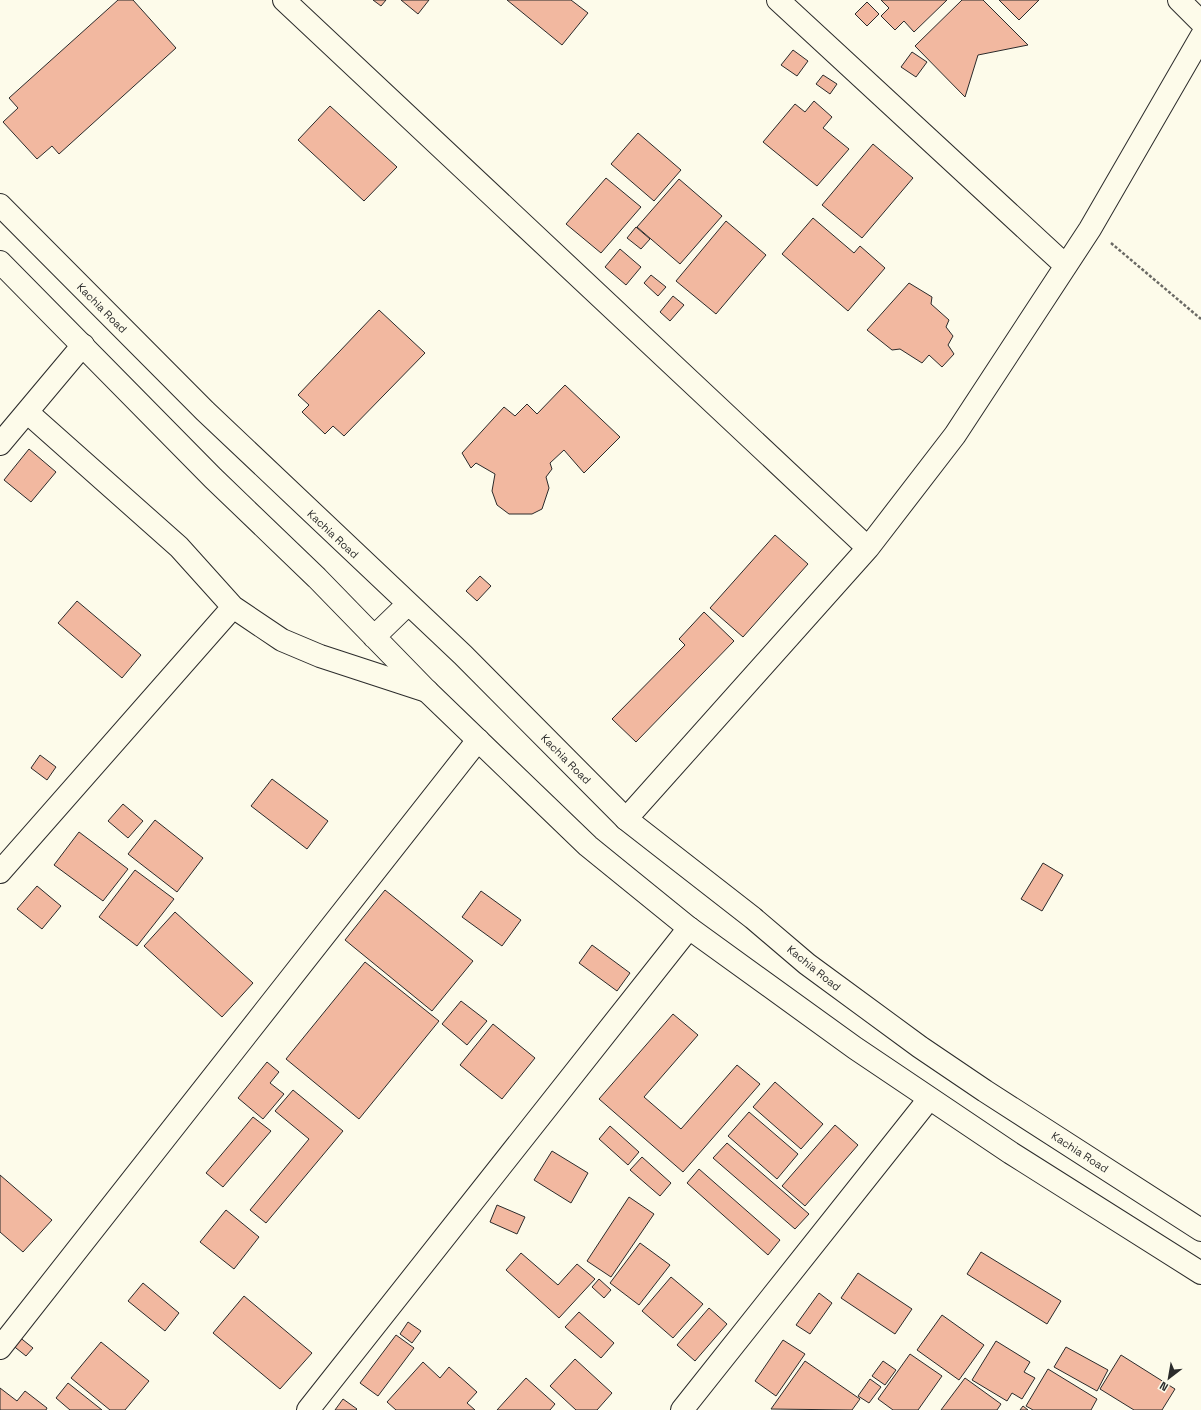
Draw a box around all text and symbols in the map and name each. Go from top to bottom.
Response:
street label: Kachia Road [74,280,130,336]
street label: Kachia Road [304,507,362,561]
street label: Kachia Road [538,731,594,787]
street label: Kachia Road [784,942,844,994]
street label: Kachia Road [1049,1128,1111,1176]
north arrow [1149,1358,1189,1398]
text: N [1157,1379,1171,1394]

